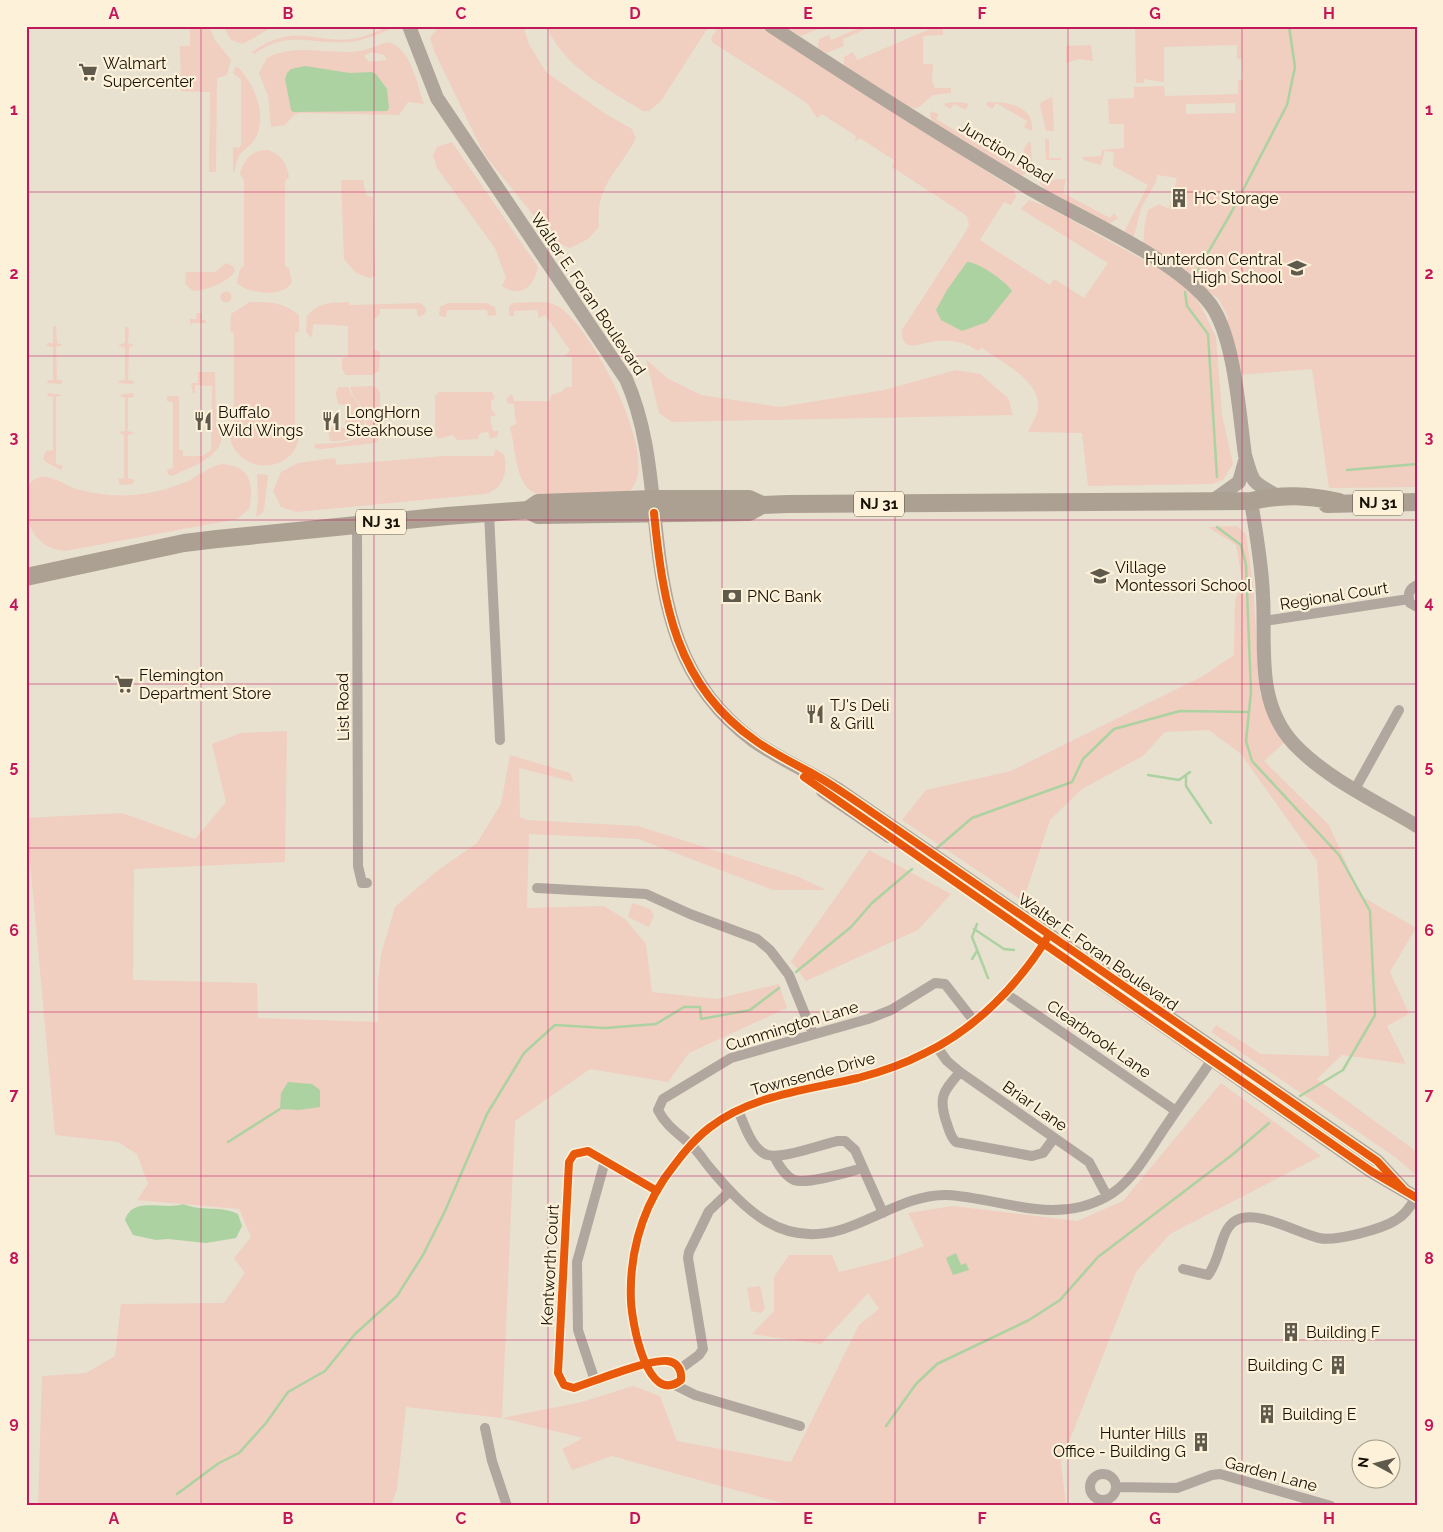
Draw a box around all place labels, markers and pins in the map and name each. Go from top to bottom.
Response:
place label: Walmart Supercenter [103,54,195,91]
supermarket icon: Walmart Supercenter [77,61,99,83]
building icon: HC Storage [1168,187,1190,209]
place label: HC Storage [1194,189,1279,208]
place label: Hunterdon Central High School [1145,250,1283,287]
school or university icon: Hunterdon Central High School [1286,257,1308,279]
place label: Buffalo Wild Wings [218,403,303,440]
place label: LongHorn Steakhouse [346,403,433,440]
restaurant icon: Buffalo Wild Wings [192,410,214,432]
restaurant icon: LongHorn Steakhouse [320,410,342,432]
place label: Village Montessori School [1115,558,1252,595]
school or university icon: Village Montessori School [1089,565,1111,587]
bank icon: PNC Bank [721,585,743,607]
place label: PNC Bank [747,587,822,606]
place label: Flemington Department Store [139,666,271,703]
supermarket icon: Flemington Department Store [113,673,135,695]
place label: TJ's Deli & Grill [830,696,889,733]
restaurant icon: TJ's Deli & Grill [804,703,826,725]
building icon: Building F [1280,1321,1302,1343]
place label: Building F [1306,1323,1380,1342]
building icon: Building C [1327,1354,1349,1376]
place label: Building C [1247,1356,1323,1375]
building icon: Building E [1256,1403,1278,1425]
place label: Building E [1282,1405,1357,1424]
place label: Hunter Hills Office - Building G [1053,1424,1186,1461]
building icon: Hunter Hills Office - Building G [1190,1431,1212,1453]

